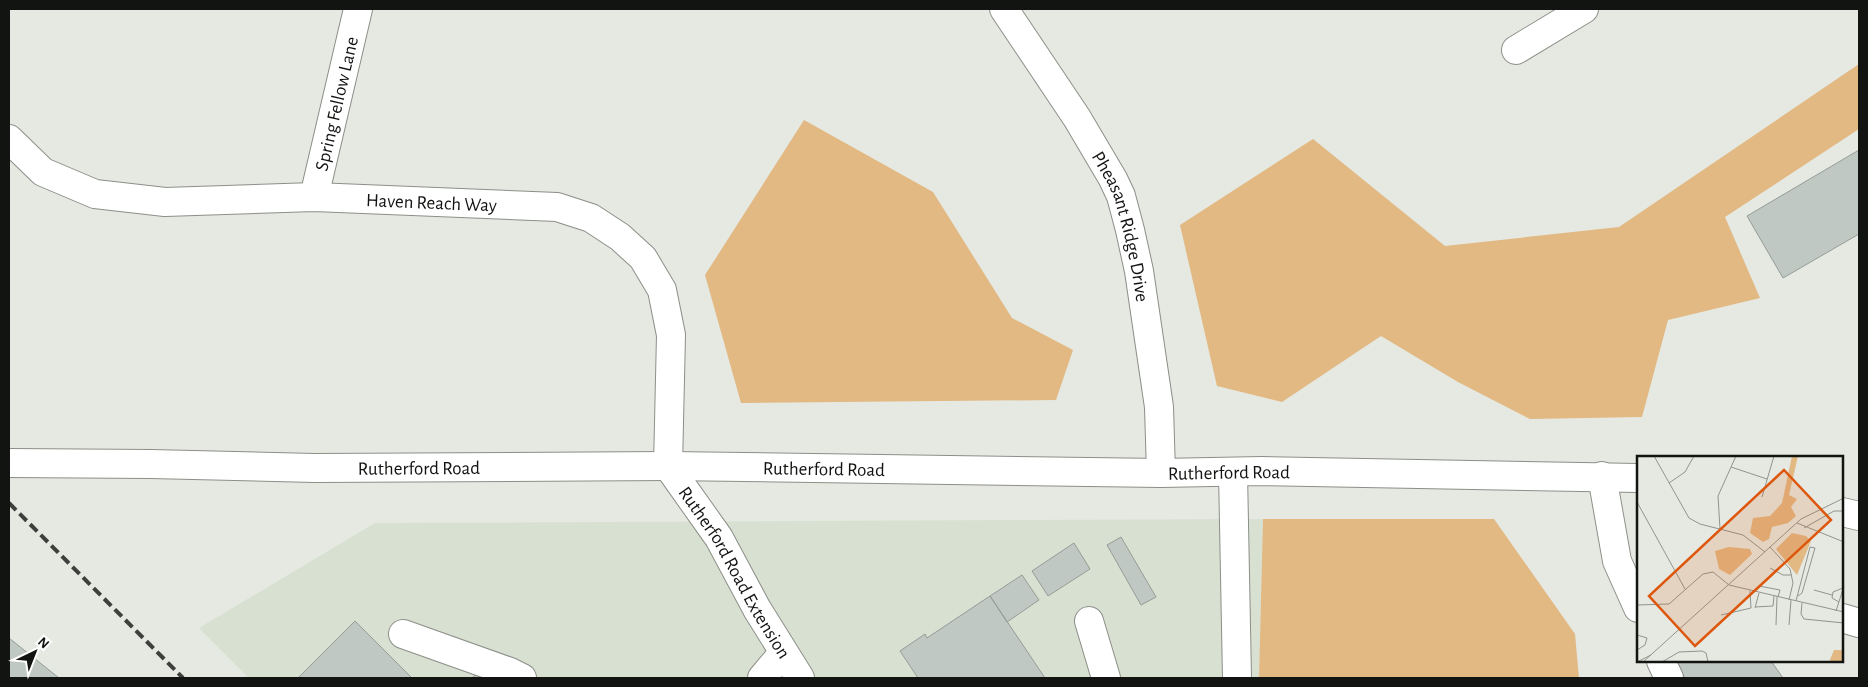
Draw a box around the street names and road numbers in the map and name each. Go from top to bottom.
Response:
street label: Spring Fellow Lane [312,35,362,173]
street label: Pheasant Ridge Drive [1088,148,1151,303]
street label: Haven Reach Way [366,191,497,216]
street label: Rutherford Road [358,459,480,479]
street label: Rutherford Road [763,459,885,480]
street label: Rutherford Road [1168,463,1290,484]
street label: Rutherford Road Extension [675,483,793,662]

